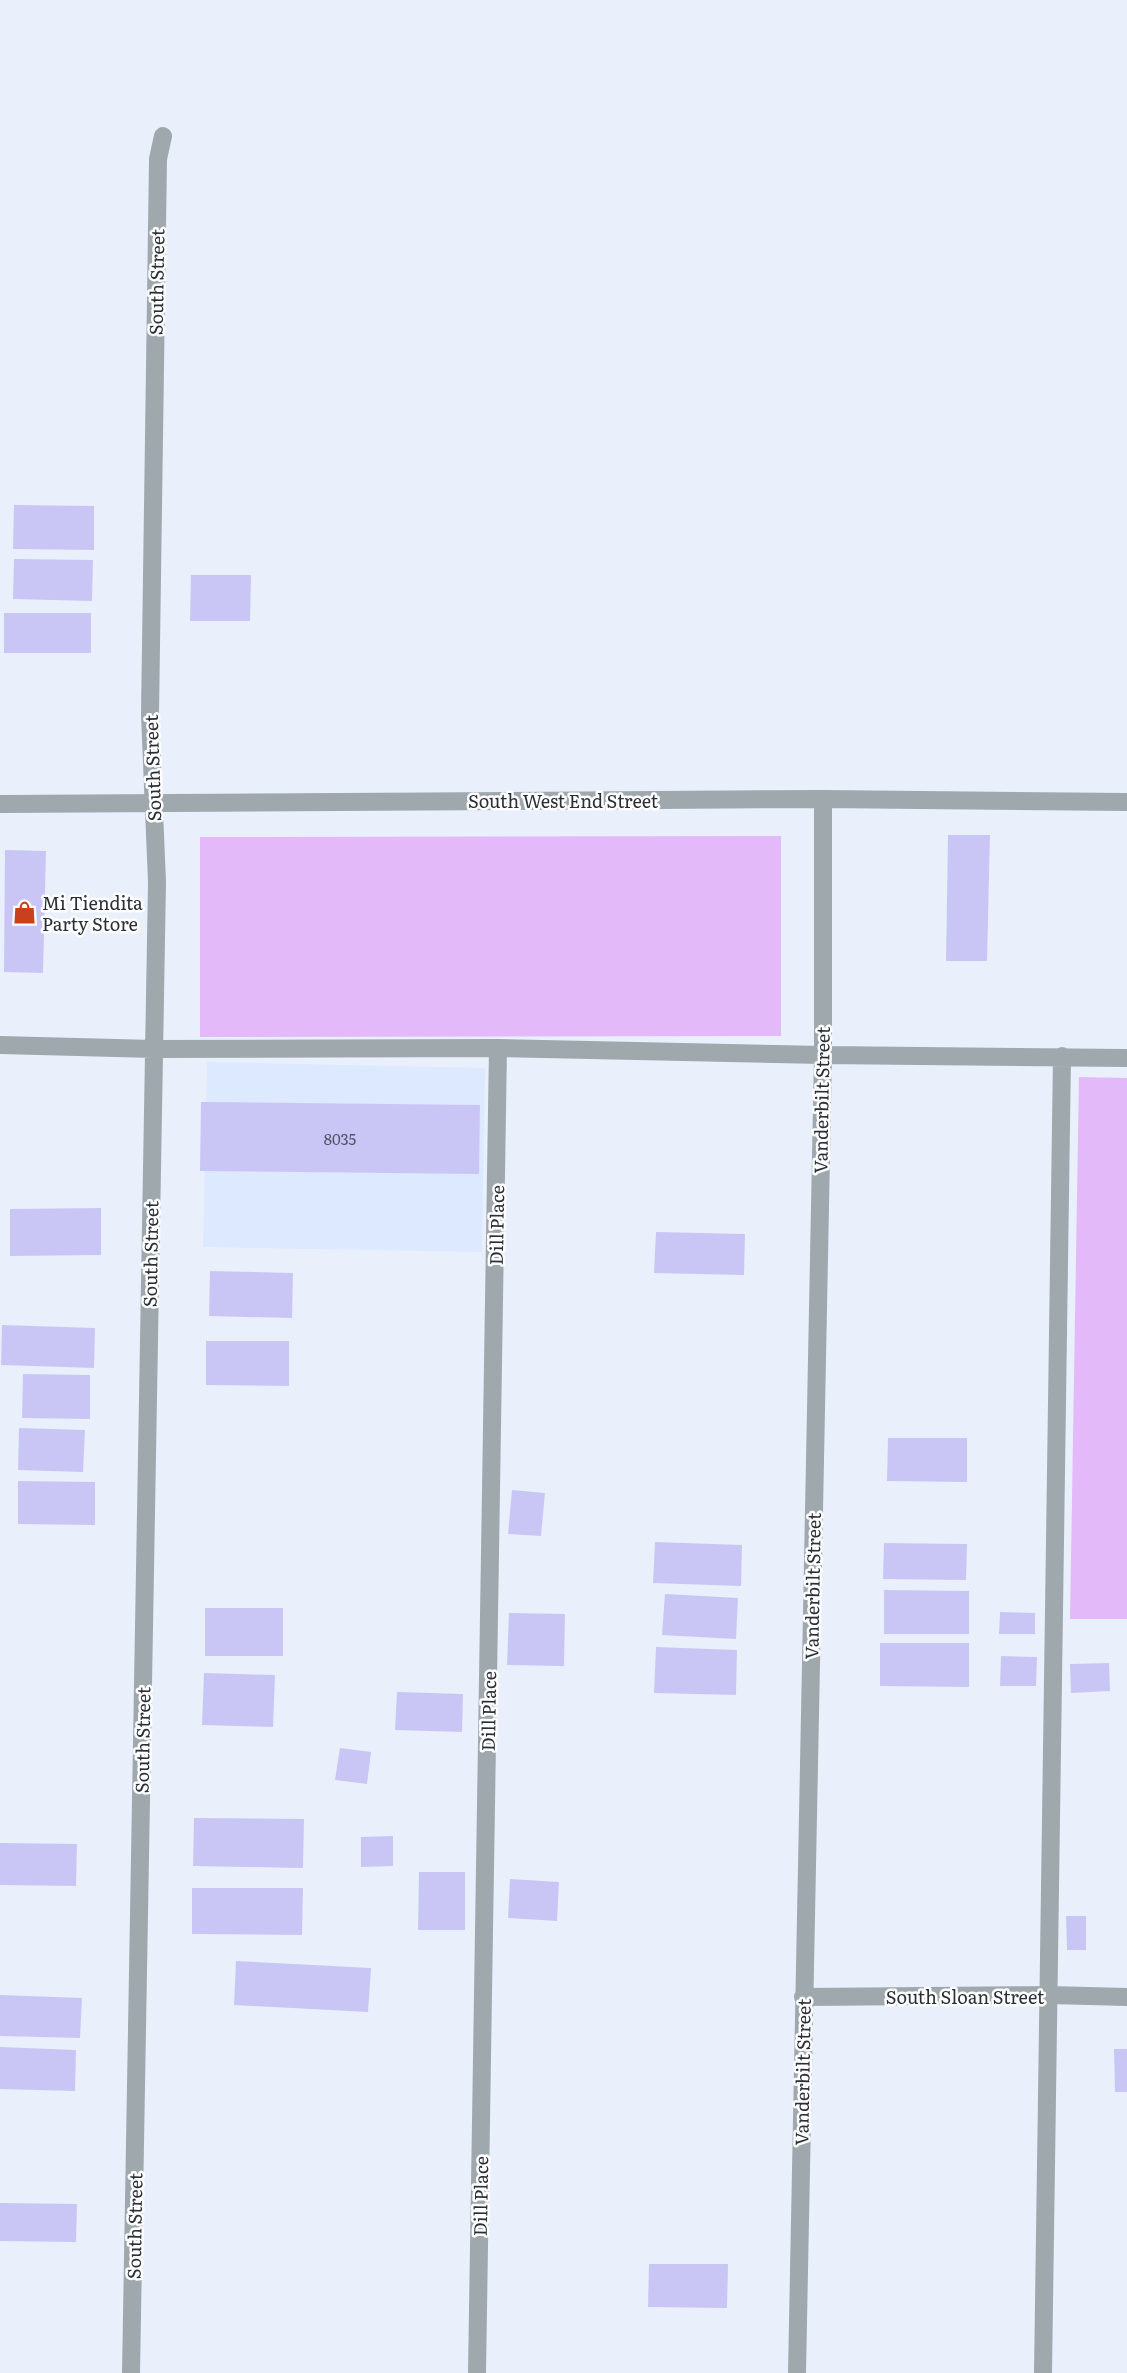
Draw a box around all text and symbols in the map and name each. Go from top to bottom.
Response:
street label: South Street [142,228,170,335]
street label: South Street [137,714,167,822]
street label: South West End Street [468,787,659,814]
place label: Mi Tiendita Party Store [42,889,143,937]
shop icon: Mi Tiendita Party Store [11,899,37,925]
street label: Vanderbilt Street [806,1026,836,1174]
house number: 8035 [324,1127,357,1150]
street label: Dill Place [482,1185,510,1265]
street label: South Street [136,1200,164,1307]
street label: Vanderbilt Street [797,1512,827,1660]
street label: Dill Place [474,1671,502,1751]
street label: South Street [128,1686,156,1793]
street label: South Sloan Street [886,1983,1045,2010]
street label: Vanderbilt Street [787,1998,817,2146]
street label: Dill Place [466,2156,494,2236]
street label: South Street [120,2172,148,2279]

